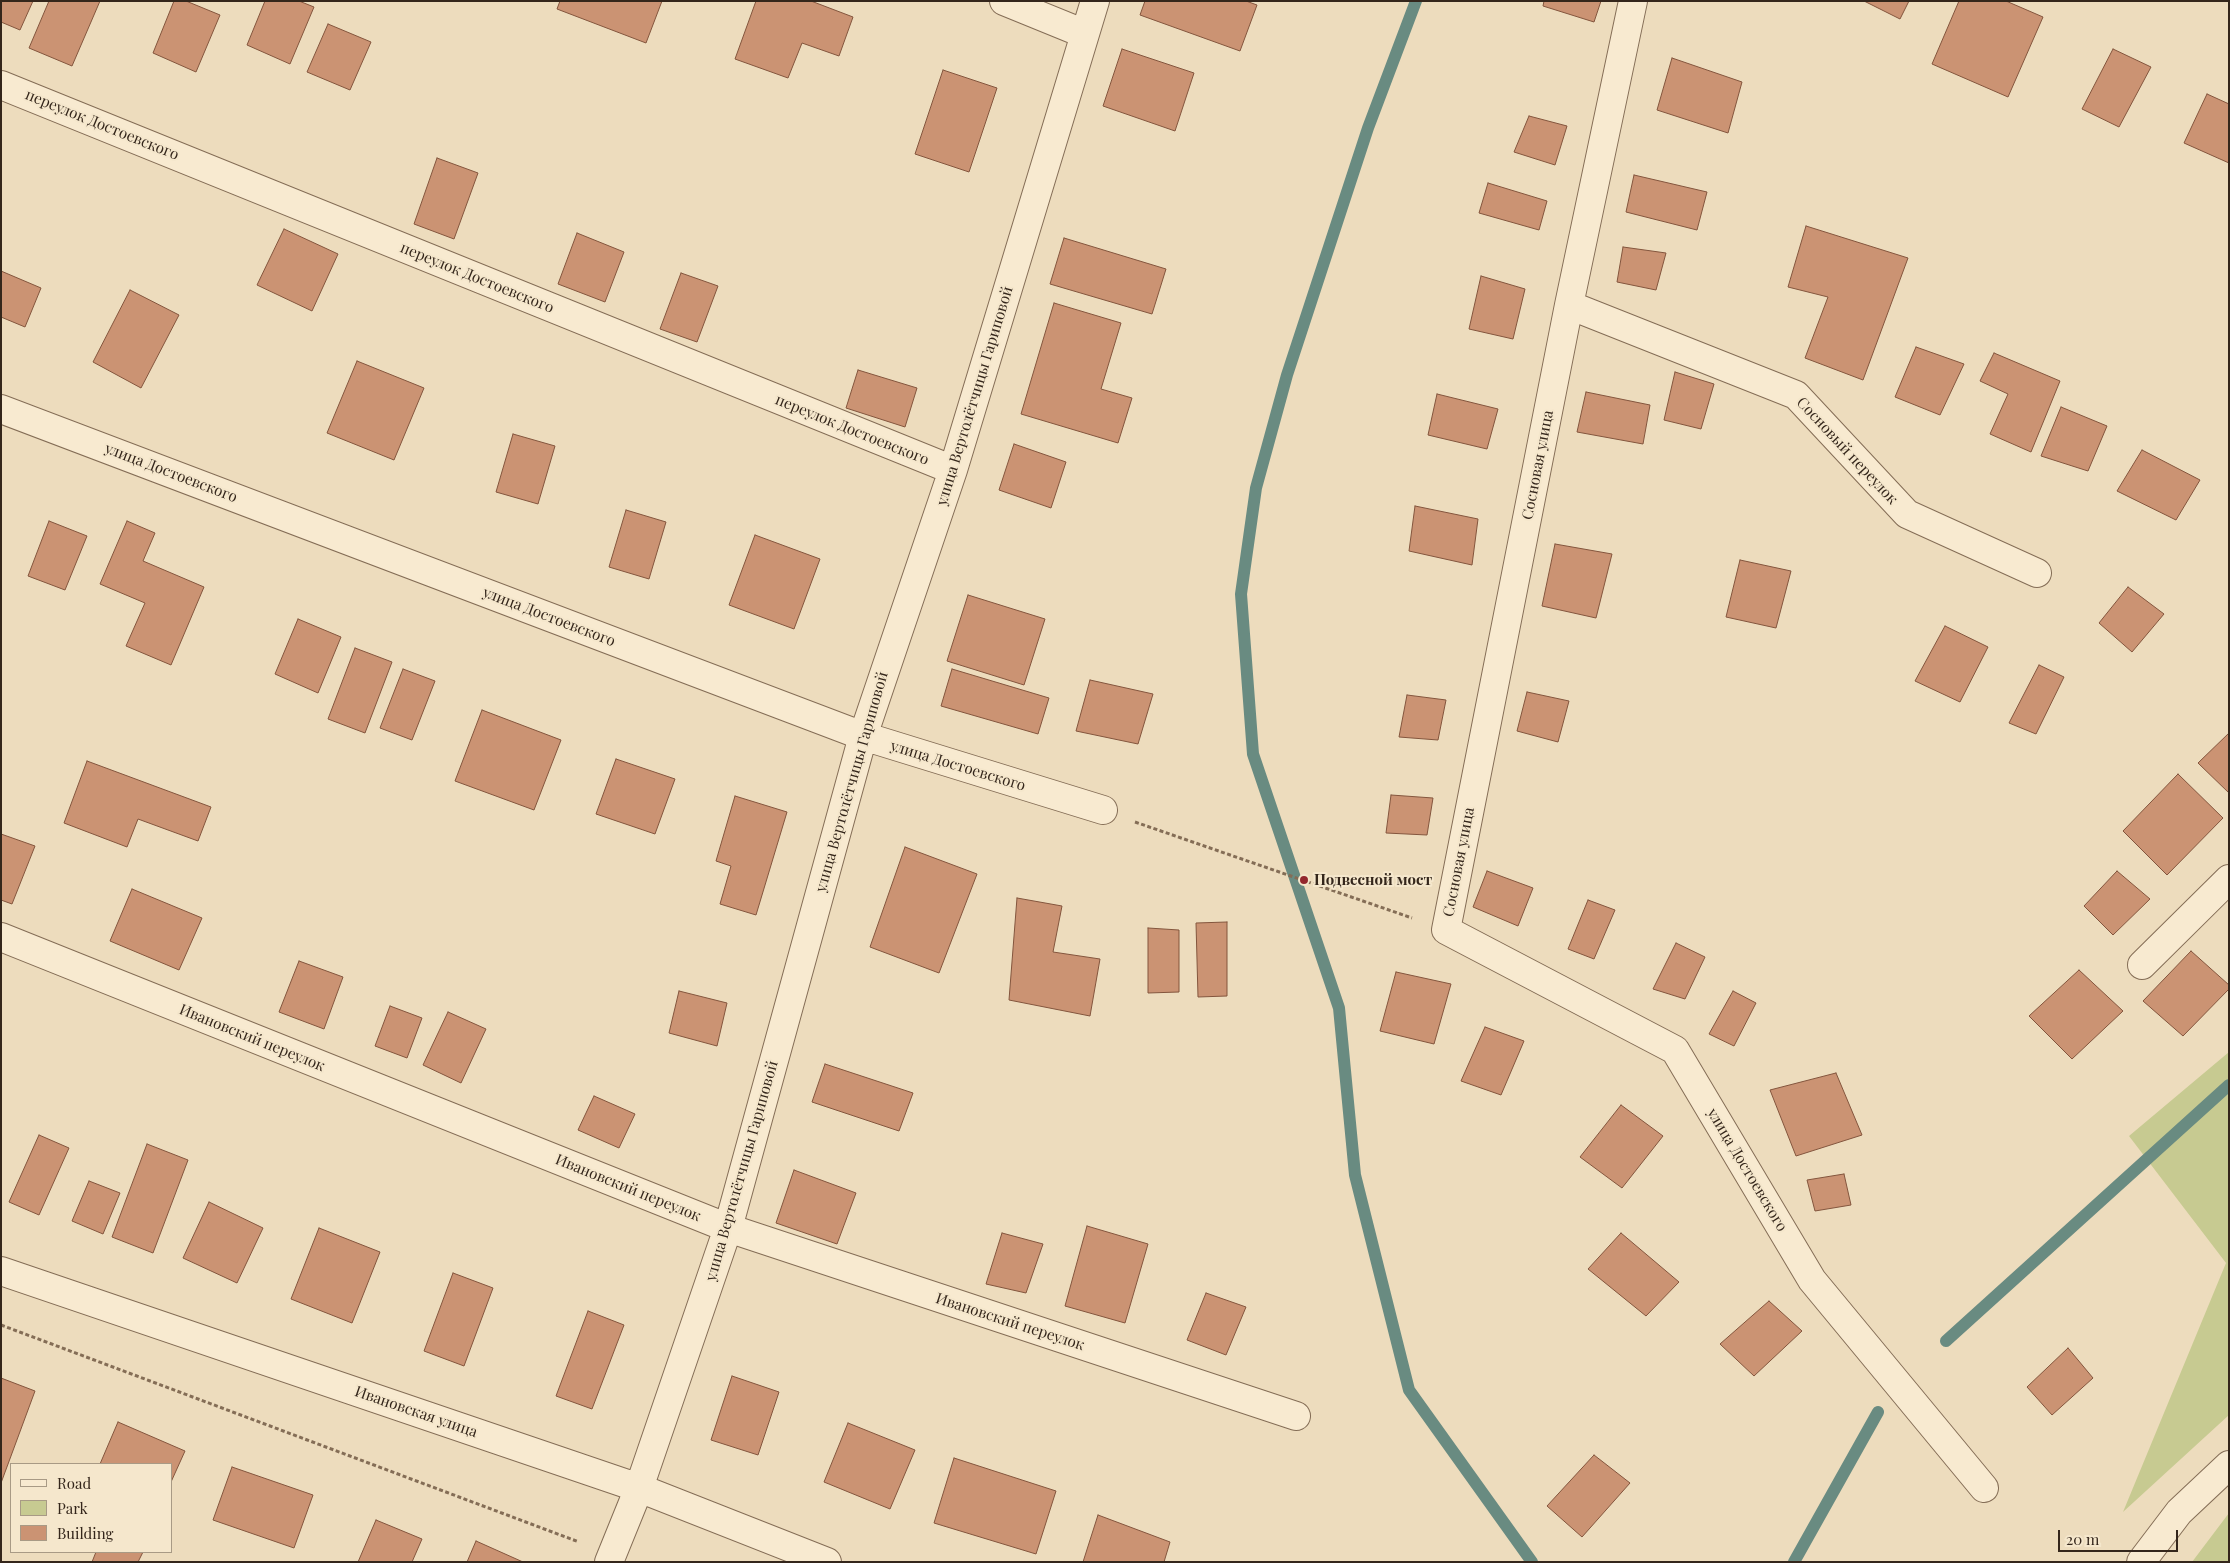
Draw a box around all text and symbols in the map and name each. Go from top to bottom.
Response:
street label: переулок Достоевского [23,86,181,164]
street label: переулок Достоевского [398,239,556,317]
street label: улица Вертолётчицы Гариповой [933,284,1017,508]
street label: переулок Достоевского [773,391,931,469]
street label: Сосновый переулок [1793,394,1901,508]
street label: Сосновая улица [1519,409,1557,521]
street label: улица Достоевского [102,439,240,507]
street label: улица Достоевского [480,583,618,651]
street label: улица Вертолётчицы Гариповой [812,670,892,894]
street label: улица Достоевского [888,737,1028,795]
street label: Сосновая улица [1440,806,1478,918]
place label: Подвесной мост [1314,871,1432,889]
marker: Подвесной мост [1298,874,1310,886]
street label: Ивановский переулок [177,1001,327,1075]
street label: улица Вертолётчицы Гариповой [702,1059,782,1283]
street label: улица Достоевского [1703,1105,1791,1235]
street label: Ивановский переулок [553,1151,703,1225]
street label: Ивановский переулок [933,1289,1087,1355]
street label: Ивановская улица [352,1383,480,1441]
legend [10,1463,172,1553]
text: Road [57,1473,91,1493]
text: Park [57,1498,88,1518]
scale bar [2060,1520,2180,1552]
text: Building [57,1523,113,1543]
text: 20 m [2066,1529,2099,1549]

